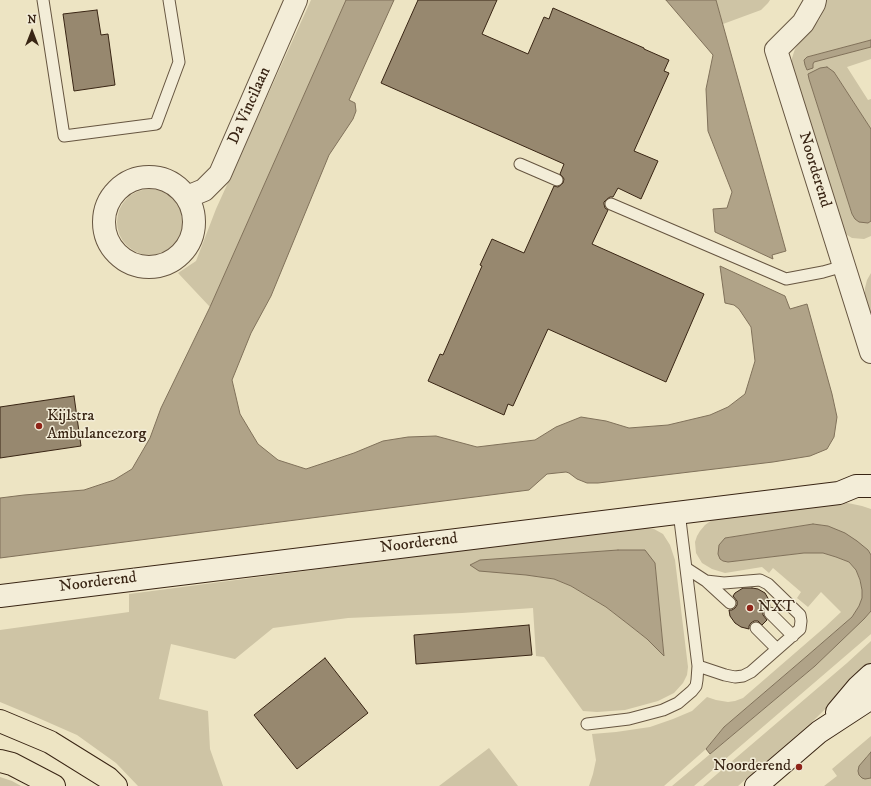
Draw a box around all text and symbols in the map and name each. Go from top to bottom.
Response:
north arrow [12,12,52,52]
text: N [27,13,37,27]
street label: Da Vincilaan [224,64,276,148]
street label: Noorderend [793,130,835,210]
place label: Kijlstra Ambulancezorg [47,407,146,445]
marker: Kijlstra Ambulancezorg [34,421,44,431]
street label: Noorderend [379,530,459,558]
street label: Noorderend [58,569,138,597]
place label: NXT [758,598,795,618]
marker: NXT [745,603,755,613]
place label: Noorderend [713,757,791,777]
marker: Noorderend [794,762,804,772]

